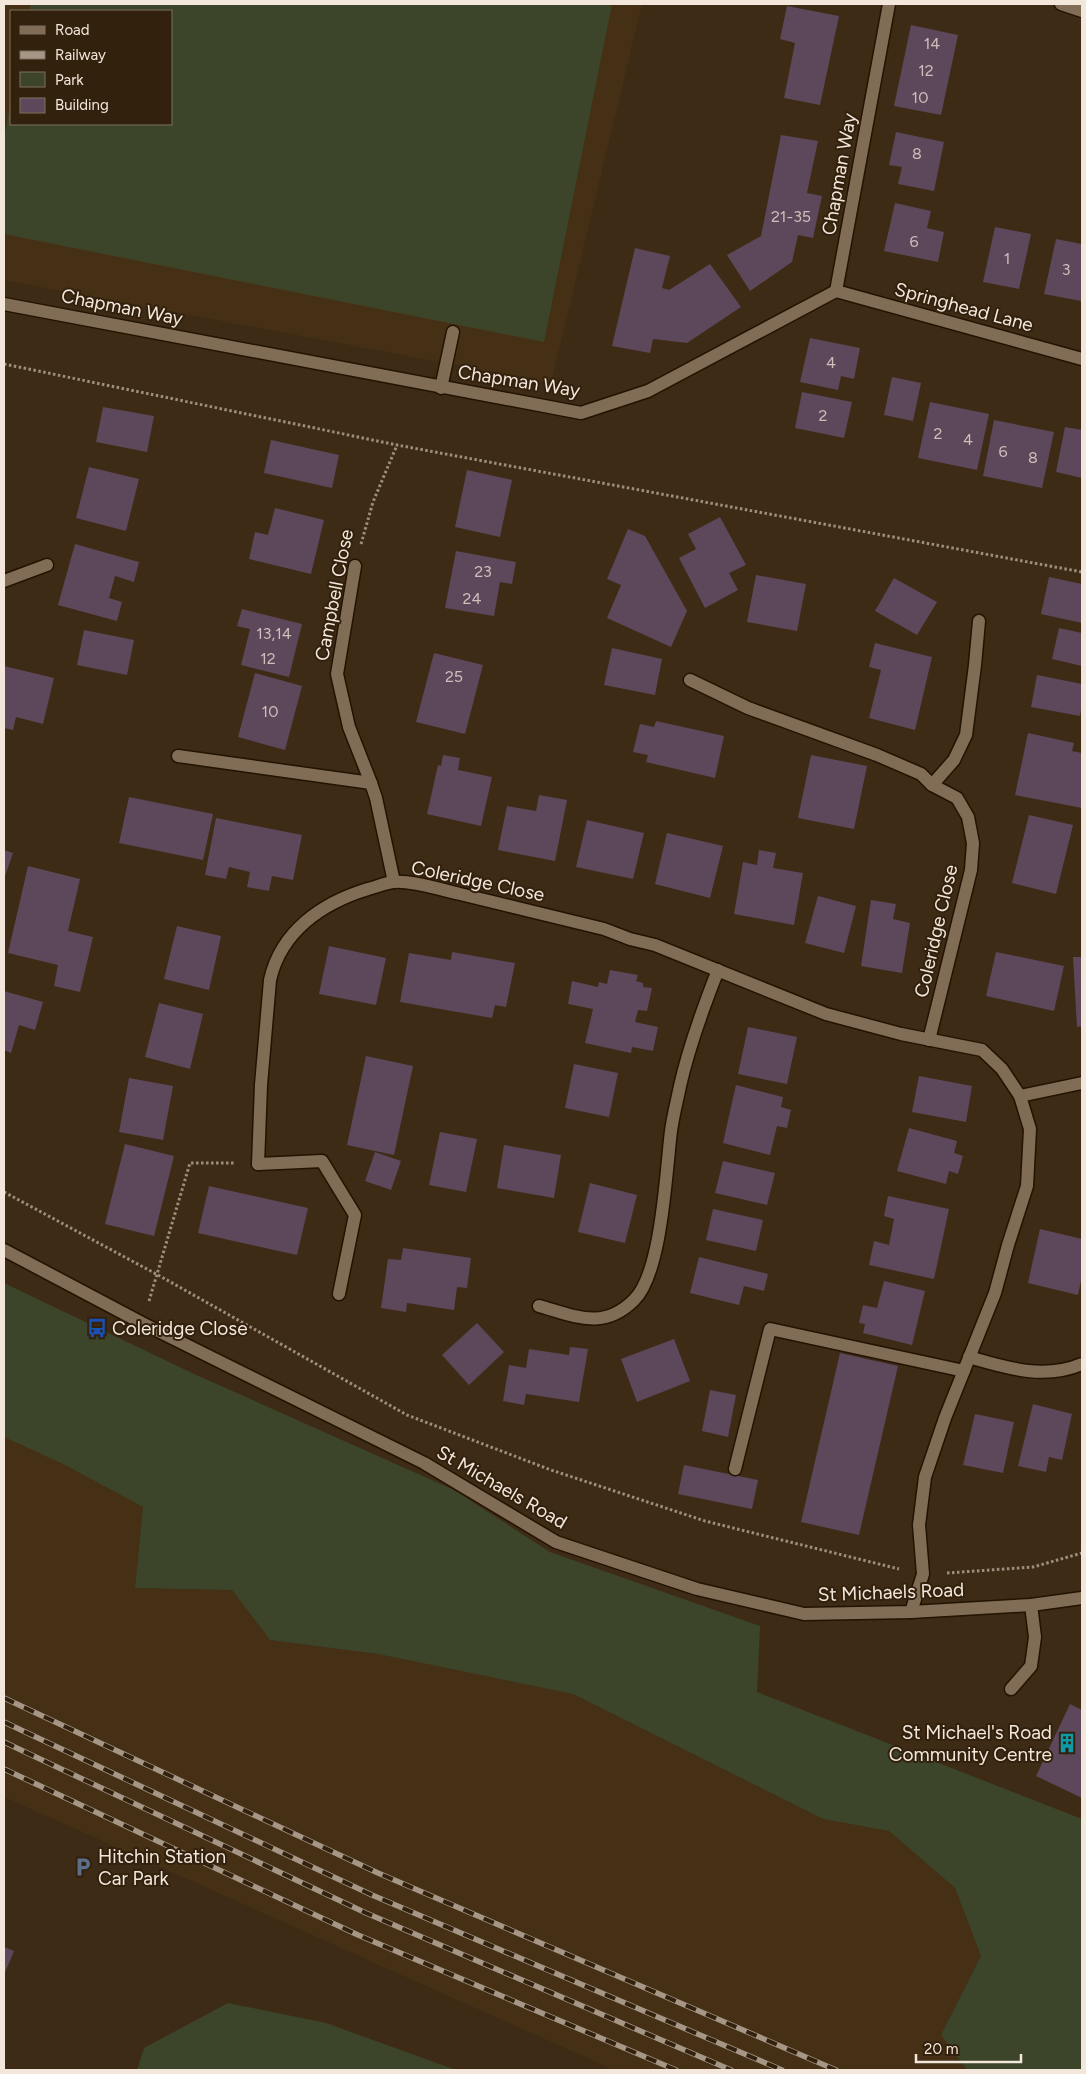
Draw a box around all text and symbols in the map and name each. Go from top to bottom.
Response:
legend [10,10,172,125]
text: Road [55,21,90,39]
house number: 14 [924,34,940,53]
text: Railway [55,46,106,64]
house number: 12 [918,61,934,80]
text: Park [55,71,84,89]
house number: 10 [912,88,928,107]
text: Building [55,96,109,114]
street label: Chapman Way [817,111,861,237]
house number: 8 [912,144,922,163]
house number: 21-35 [771,207,811,226]
house number: 6 [909,232,919,251]
house number: 1 [1004,249,1010,268]
house number: 3 [1062,260,1070,279]
street label: Springhead Lane [892,277,1036,337]
street label: Chapman Way [59,284,185,330]
house number: 4 [826,353,836,372]
street label: Chapman Way [456,360,582,402]
house number: 2 [819,406,827,425]
house number: 2 [934,424,942,443]
house number: 4 [963,430,973,449]
house number: 6 [998,442,1008,461]
house number: 8 [1028,448,1038,467]
street label: Campbell Close [310,527,358,663]
house number: 23 [474,562,492,581]
house number: 24 [463,589,481,608]
house number: 13,14 [256,624,292,643]
house number: 12 [260,649,276,668]
house number: 25 [445,667,463,686]
house number: 10 [262,702,278,721]
street label: Coleridge Close [409,856,547,906]
street label: Coleridge Close [910,862,962,1000]
bus stop icon: Coleridge Close [86,1317,108,1339]
place label: Coleridge Close [112,1317,248,1340]
street label: St Michaels Road [433,1440,571,1534]
street label: St Michaels Road [817,1578,965,1606]
place label: St Michael's Road Community Centre [889,1721,1052,1766]
building icon: St Michael's Road Community Centre [1056,1732,1078,1754]
place label: Hitchin Station Car Park [98,1845,226,1890]
parking icon: Hitchin Station Car Park [72,1856,94,1878]
scale bar [916,2032,1021,2064]
text: 20 m [924,2040,958,2058]

